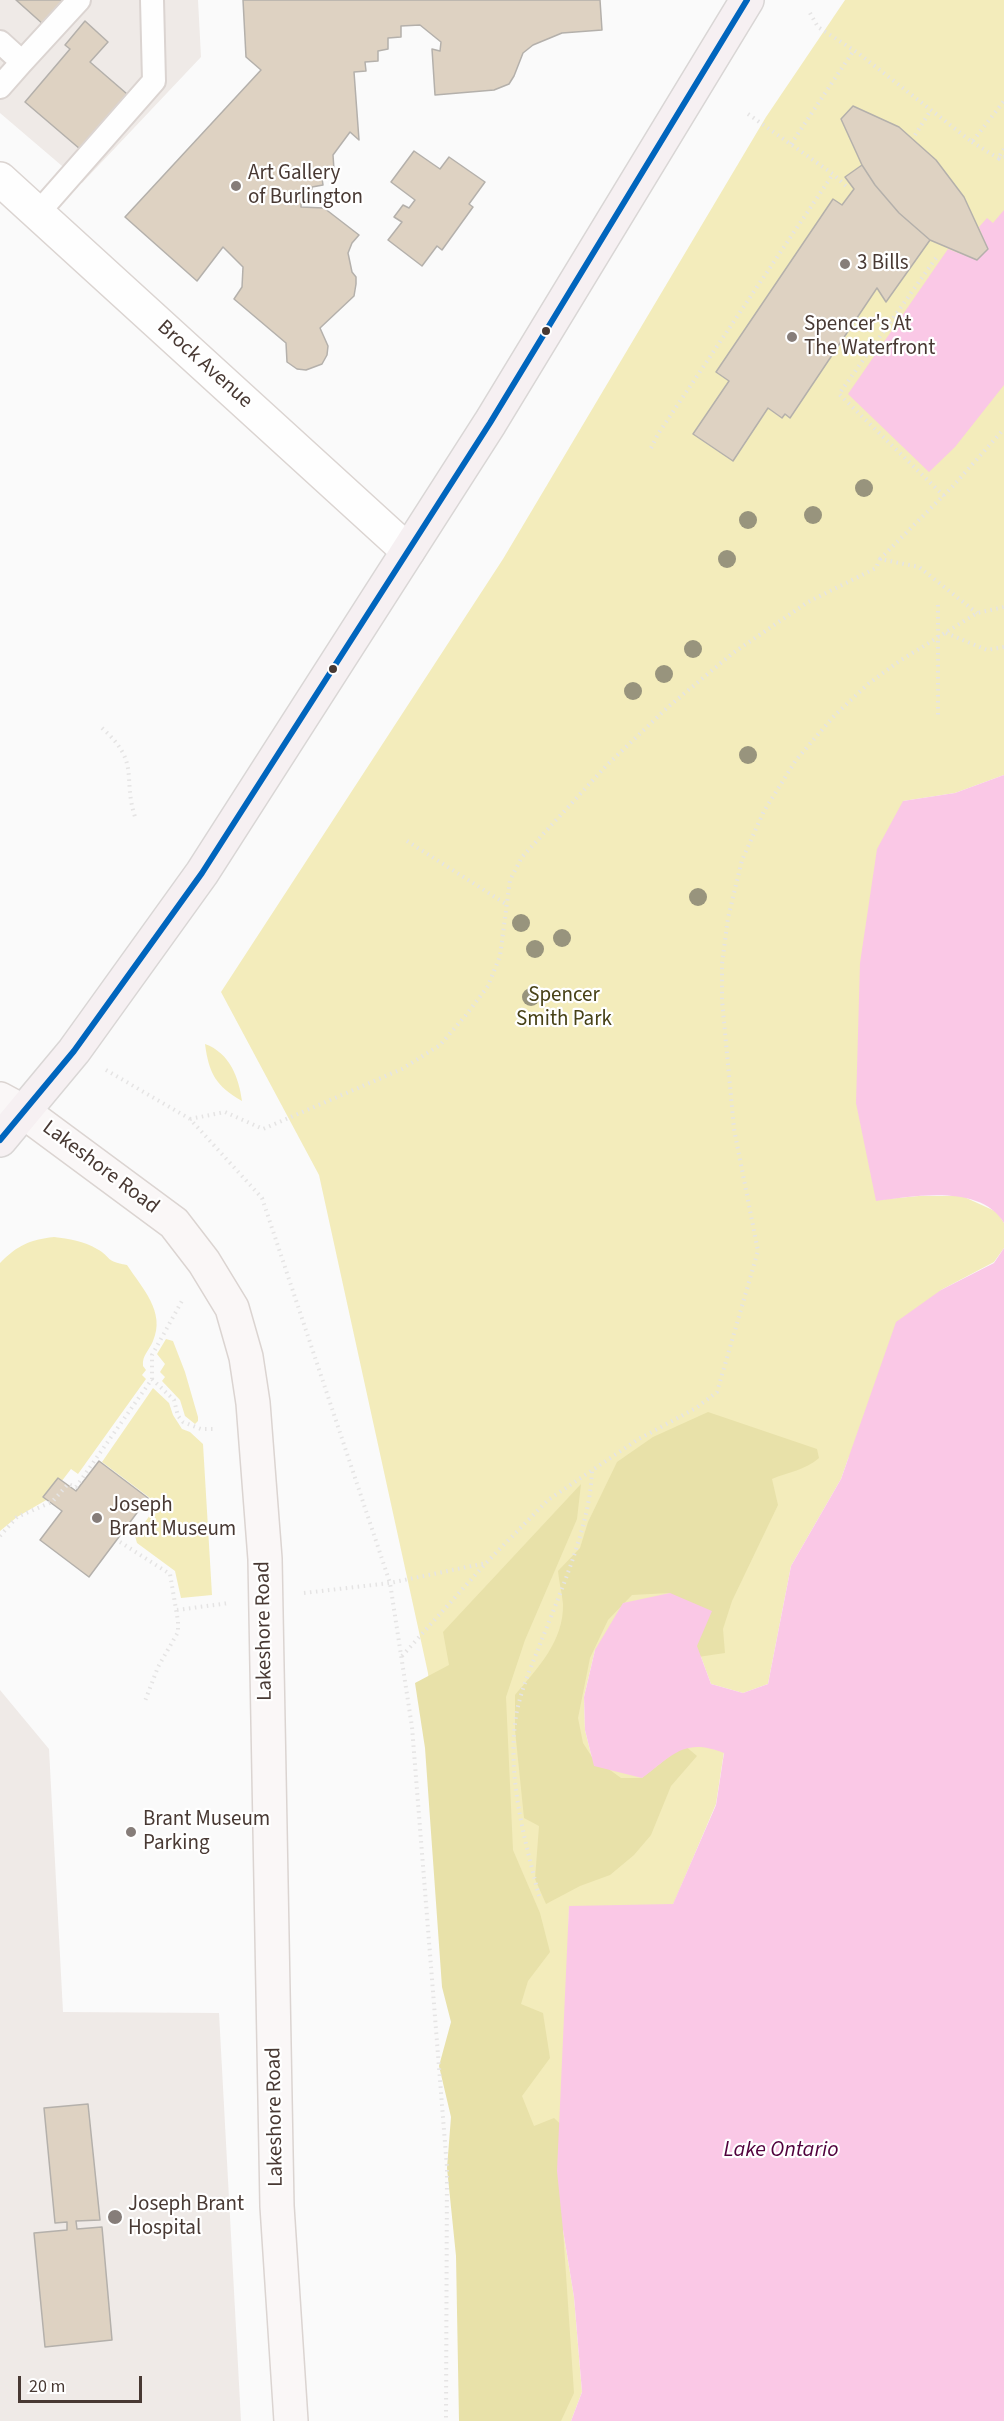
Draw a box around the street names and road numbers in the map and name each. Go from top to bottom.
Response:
street label: Brock Avenue [151,316,257,414]
street label: Lakeshore Road [37,1116,163,1220]
street label: Lakeshore Road [251,1561,279,1701]
street label: Lakeshore Road [262,2047,290,2187]

